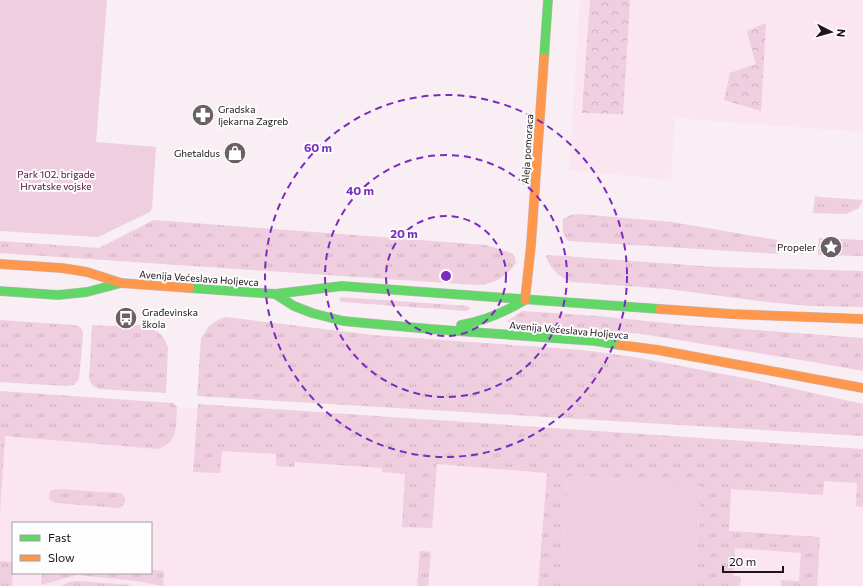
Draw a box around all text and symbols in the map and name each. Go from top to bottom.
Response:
north arrow [811,12,851,52]
text: N [835,28,848,38]
pharmacy icon: Gradska ljekarna Zagreb [190,102,216,128]
place label: Gradska ljekarna Zagreb [218,103,288,127]
street label: Aleja pomoraca [519,114,535,184]
shop icon: Ghetaldus [222,140,248,166]
text: 60 m [304,140,332,154]
place label: Ghetaldus [174,147,220,159]
park label: Park 102. brigade Hrvatske vojske [17,168,95,192]
text: 40 m [346,183,374,197]
text: 20 m [390,226,418,240]
place icon: Propeler [818,234,844,260]
place label: Propeler [777,241,816,253]
street label: Avenija Većeslava Holjevca [139,268,259,288]
centre of rings [439,269,453,283]
bus stop icon: Građevinska škola [113,305,139,331]
place label: Građevinska škola [142,306,198,330]
street label: Avenija Većeslava Holjevca [509,319,629,341]
legend [12,522,152,574]
text: Fast [48,530,71,544]
scale bar [723,548,783,574]
text: Slow [48,550,75,564]
text: 20 m [729,554,756,568]

